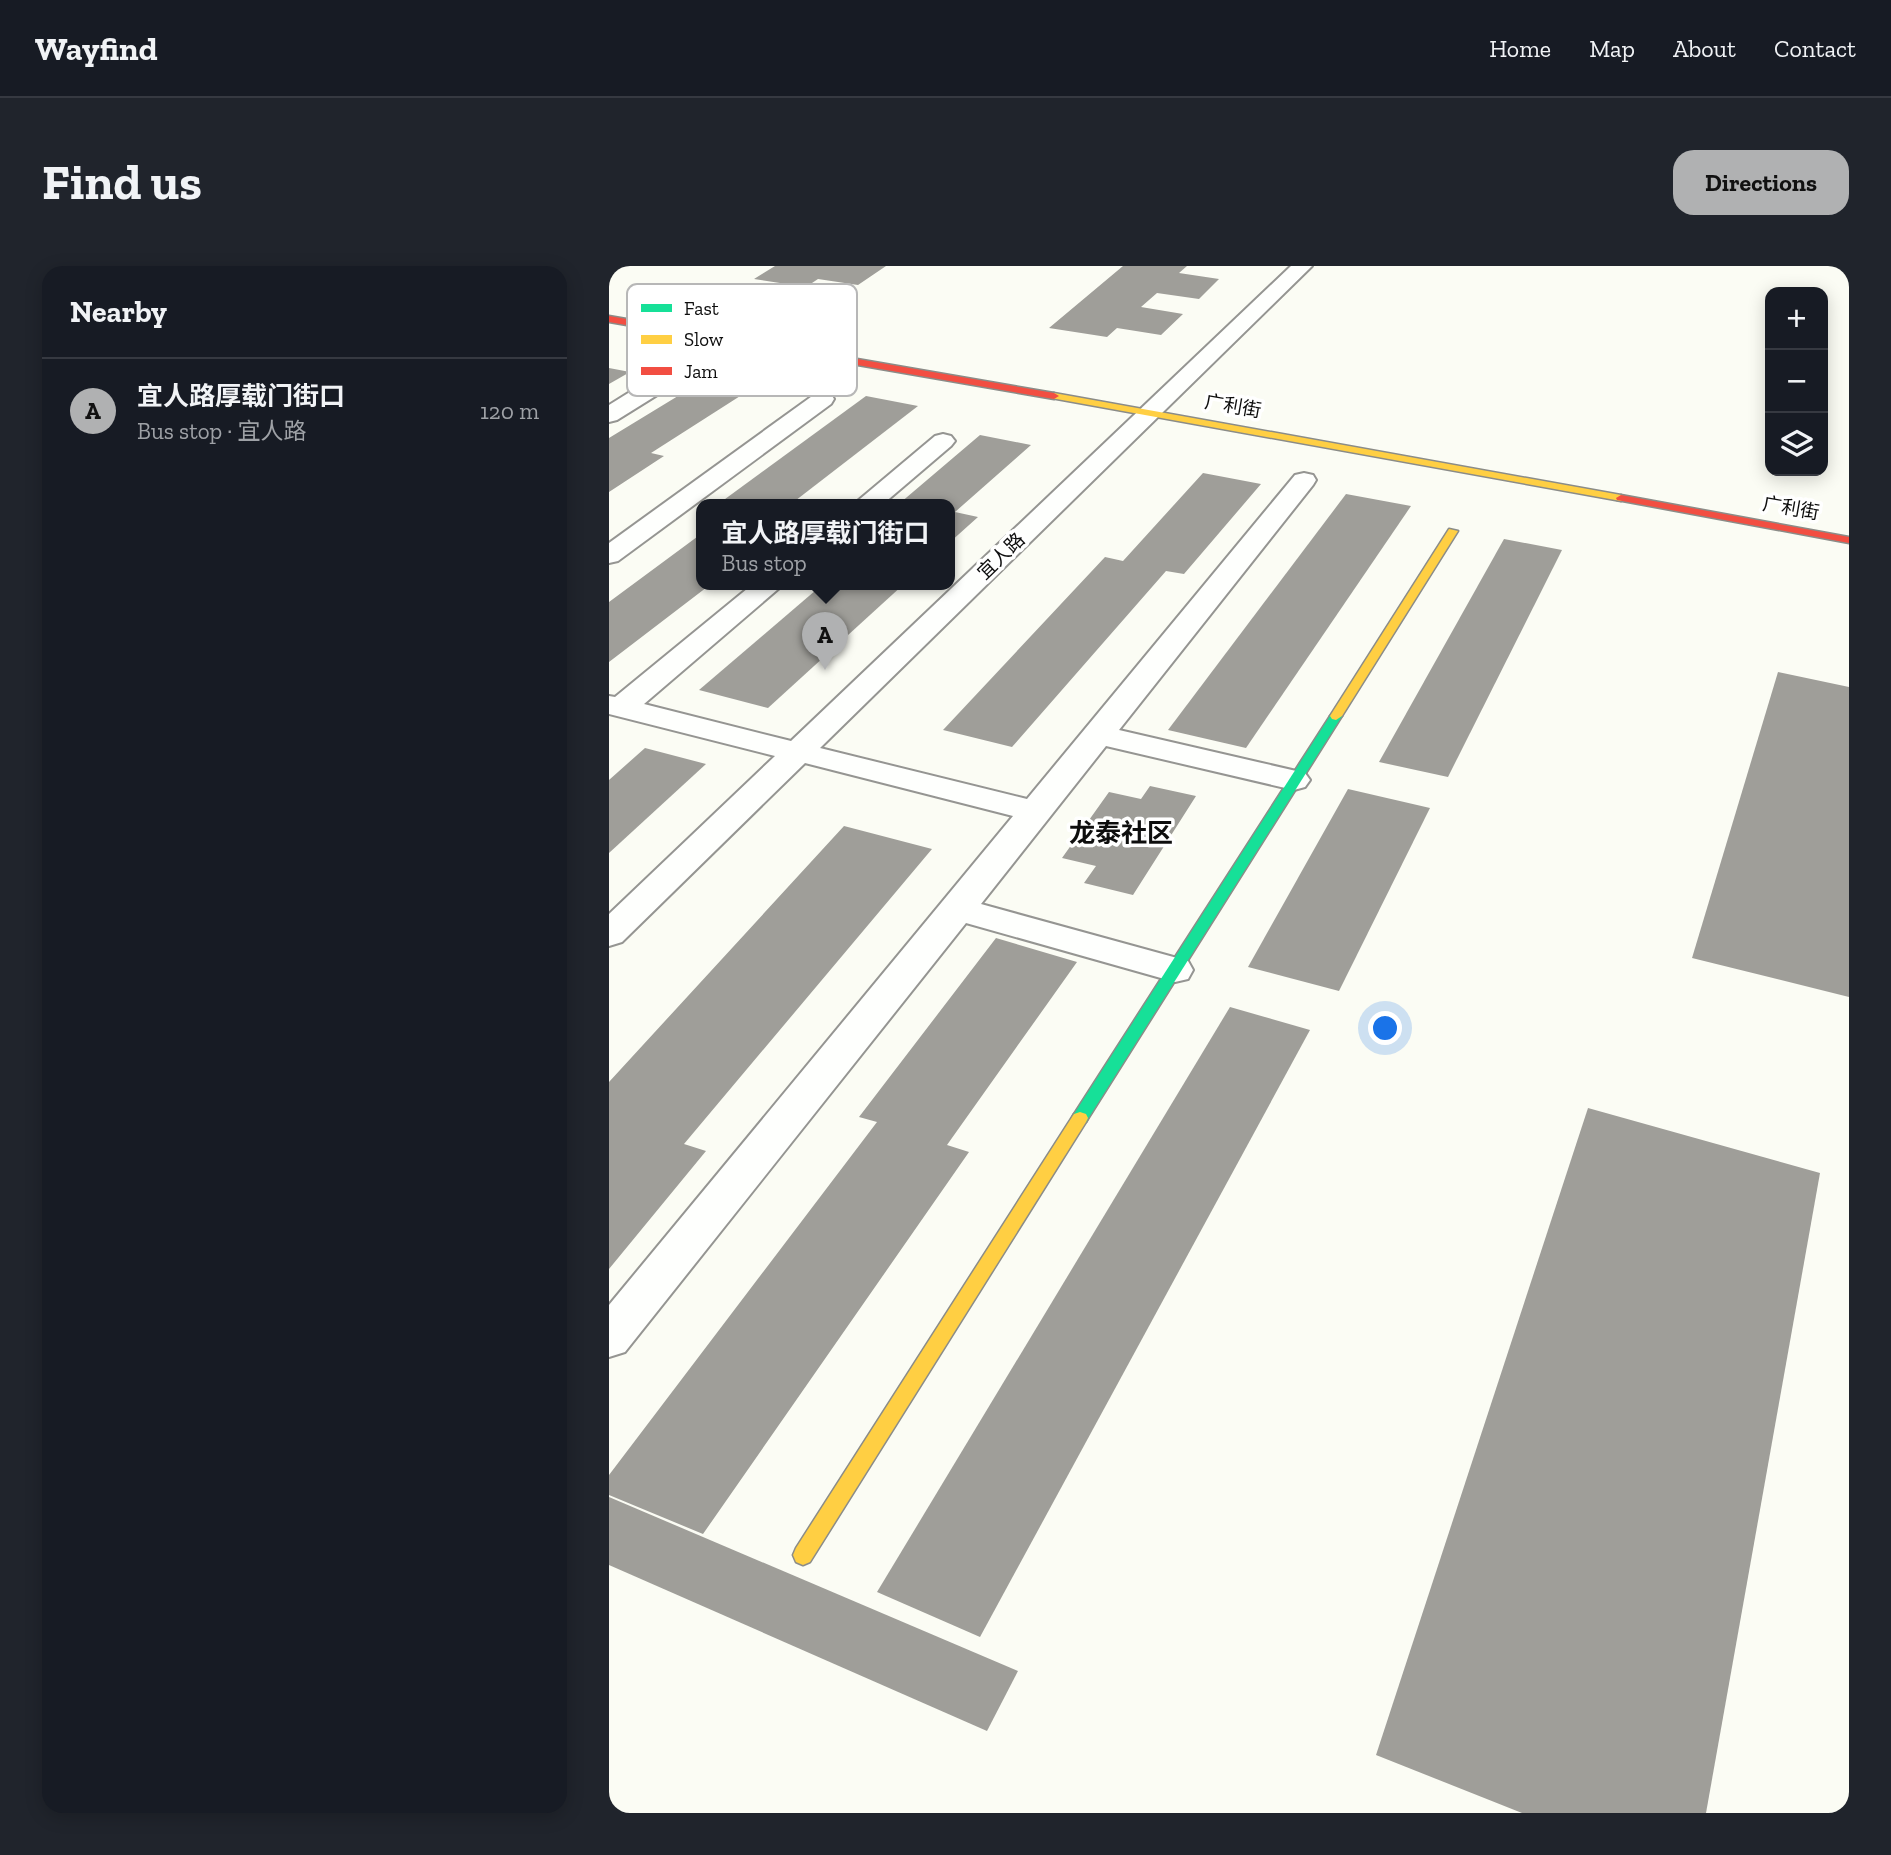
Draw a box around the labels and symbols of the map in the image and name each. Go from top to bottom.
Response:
legend [627,284,857,396]
text: Fast [684,297,719,320]
text: Slow [684,328,724,351]
text: Jam [684,360,718,383]
street label: 广利街 [1203,390,1263,422]
street label: 广利街 [1761,492,1821,524]
street label: 宜人路 [973,528,1029,584]
pin: A [802,612,848,670]
district label: 龙泰社区 [1069,817,1173,849]
your location [1368,1011,1402,1045]

